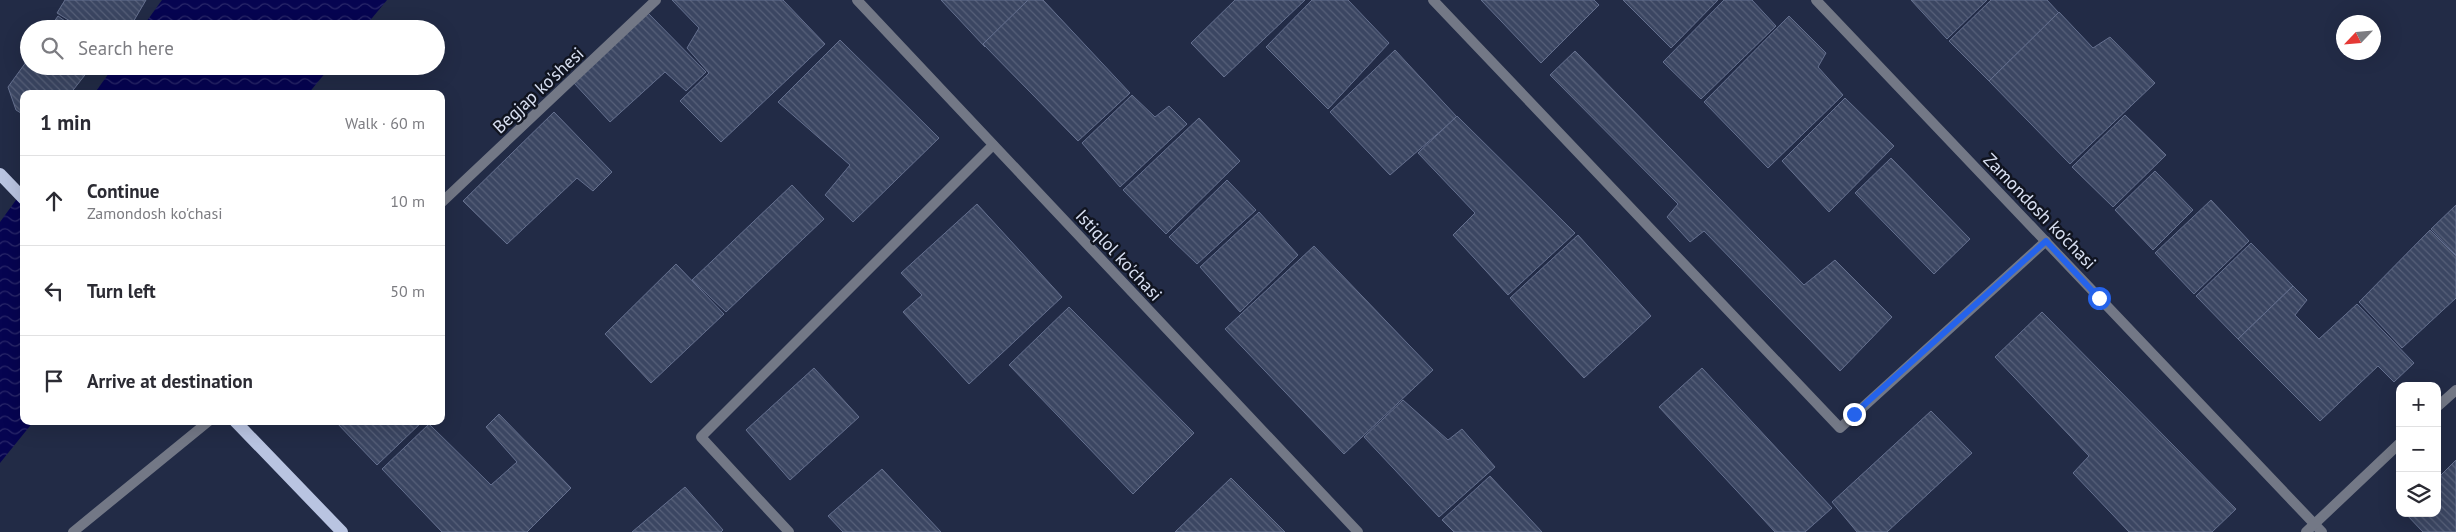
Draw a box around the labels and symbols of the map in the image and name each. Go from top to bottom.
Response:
north arrow [2336,15,2381,60]
street label: Begjap ko'shesi [488,42,588,138]
street label: Zamondosh ko'chasi [1979,148,2101,274]
street label: Istiqlol ko'chasi [1071,204,1167,306]
route start [2088,287,2111,310]
route end [1843,403,1866,426]

